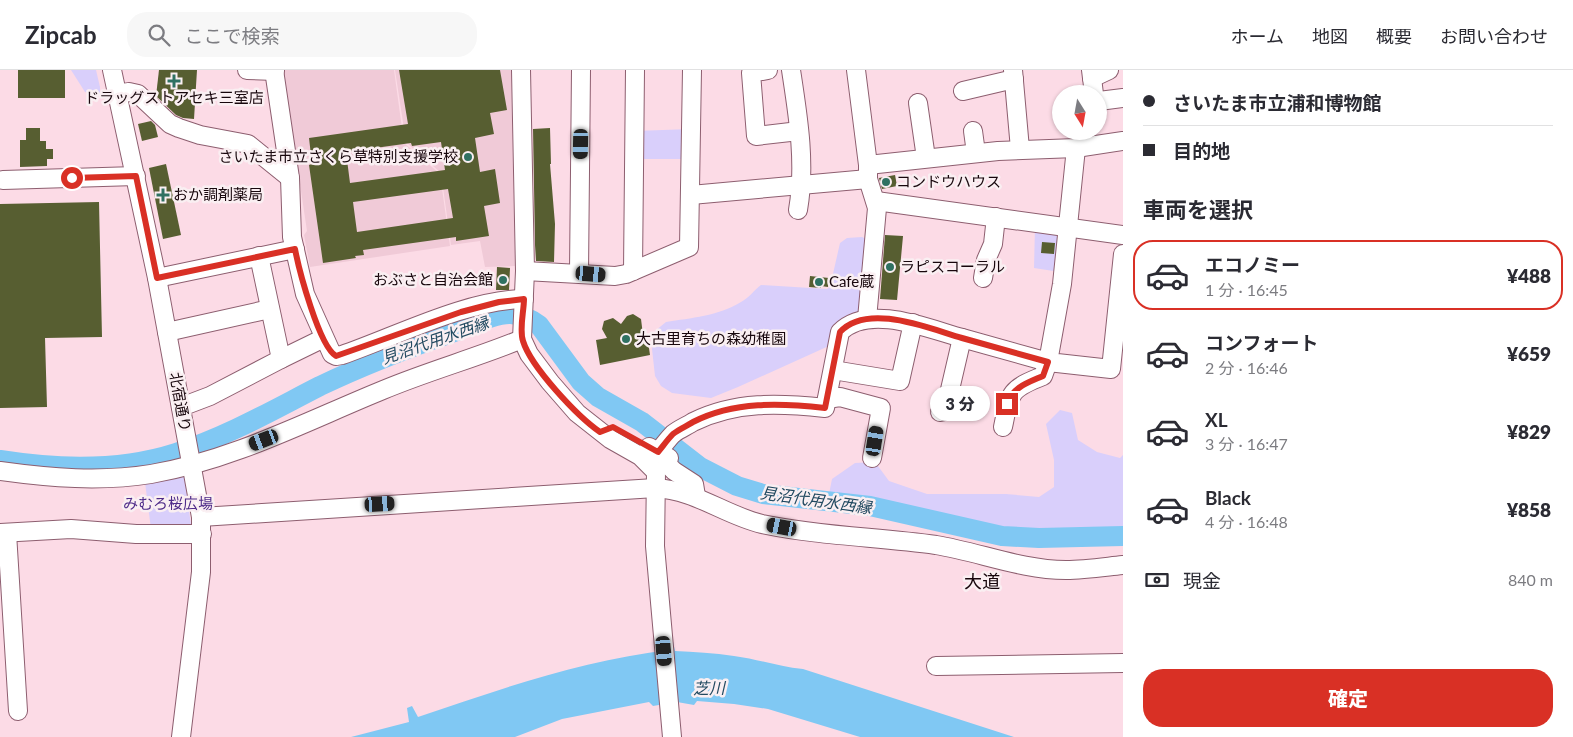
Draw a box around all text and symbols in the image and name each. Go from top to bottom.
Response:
search box [127,12,477,57]
text: Zipcab [25,20,97,49]
icon: search [145,21,173,49]
text: ここで検索 [185,24,280,47]
text: ホーム [1231,25,1284,47]
text: 地図 [1312,25,1348,47]
text: 概要 [1376,25,1412,47]
text: お問い合わせ [1440,25,1548,47]
marker: ドラッグストアセキ三室店 [168,75,180,87]
north arrow [1052,85,1108,140]
map controls [1052,85,1107,140]
place label: ドラッグストアセキ三室店 [84,88,264,106]
text: さいたま市立浦和博物館 [1173,91,1381,114]
car [573,129,588,159]
text: 目的地 [1173,139,1230,162]
place label: さいたま市立さくら草特別支援学校 [218,147,458,165]
marker: さいたま市立さくら草特別支援学校 [462,151,474,163]
route start [61,167,83,189]
place label: コンドウハウス [896,172,1001,190]
marker: コンドウハウス [880,176,892,188]
place label: おか調剤薬局 [173,185,263,203]
marker: おか調剤薬局 [157,189,169,201]
text: 車両を選択 [1143,196,1253,223]
icon: car [1145,253,1190,298]
text: エコノミー [1205,253,1300,276]
place label: ラピスコーラル [900,257,1005,275]
marker: ラピスコーラル [884,261,896,273]
text: ¥488 [1507,264,1551,287]
car [575,265,606,283]
place label: おぶさと自治会館 [373,270,493,288]
place label: Cafe蔵 [829,272,874,290]
marker: おぶさと自治会館 [497,274,509,286]
marker: Cafe蔵 [813,276,825,288]
text: 1 分 · 16:45 [1205,280,1288,299]
water label: 見沼代用水西縁 [379,312,493,367]
place label: 大古里育ちの森幼稚園 [636,329,786,347]
icon: car [1145,331,1190,376]
text: コンフォート [1205,331,1318,354]
marker: 大古里育ちの森幼稚園 [620,333,632,345]
text: ¥659 [1507,342,1551,365]
text: 2 分 · 16:46 [1205,358,1288,377]
street label: 北宿通り [167,371,195,433]
callout: 3 分 [930,386,990,422]
route end [996,393,1018,415]
text: 3 分 [946,394,974,413]
text: XL [1205,408,1228,431]
icon: car [1145,409,1190,454]
text: ¥829 [1507,420,1551,443]
car [865,425,884,457]
car [247,428,280,452]
text: 3 分 · 16:47 [1205,434,1288,453]
water label: 見沼代用水西縁 [759,482,875,517]
text: Black [1205,486,1251,509]
icon: car [1145,487,1190,532]
park label: みむろ桜広場 [123,494,213,512]
car [364,496,395,512]
text: ¥858 [1507,498,1551,521]
text: 4 分 · 16:48 [1205,512,1288,531]
car [765,517,798,537]
icon: cash [1143,566,1171,594]
text: 現金 [1183,569,1221,592]
district label: 大道 [964,570,1000,592]
text: 840 m [1508,570,1553,589]
car [655,635,672,667]
button: 確定 [1143,669,1553,727]
water label: 芝川 [693,678,727,697]

